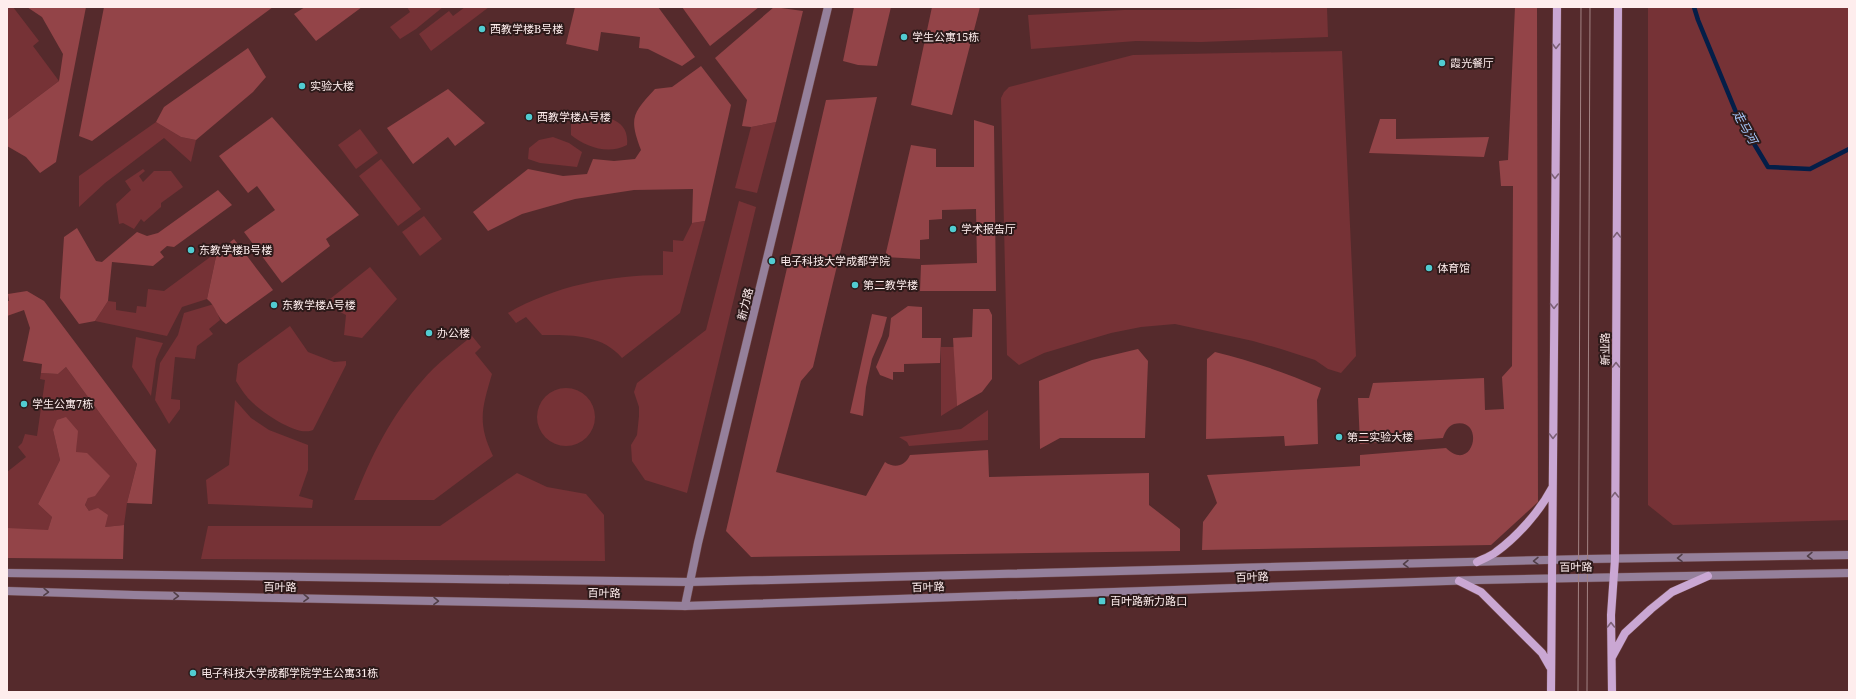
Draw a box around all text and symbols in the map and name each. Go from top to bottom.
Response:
place label: 西教学楼B号楼 [490,21,563,36]
marker: 西教学楼B号楼 [477,24,487,34]
place label: 学生公寓15栋 [912,29,979,44]
marker: 学生公寓15栋 [899,32,909,42]
one-way arrow [1552,43,1561,49]
place label: 霞光餐厅 [1450,55,1494,70]
marker: 霞光餐厅 [1437,58,1447,68]
place label: 实验大楼 [310,78,354,93]
marker: 实验大楼 [297,81,307,91]
water label: 走马河 [1729,107,1763,148]
place label: 西教学楼A号楼 [537,109,611,124]
marker: 西教学楼A号楼 [524,112,534,122]
one-way arrow [1551,173,1559,179]
place label: 学术报告厅 [961,221,1016,236]
marker: 学术报告厅 [948,224,958,234]
one-way arrow [1613,232,1621,238]
place label: 东教学楼B号楼 [199,242,272,257]
marker: 东教学楼B号楼 [186,245,196,255]
place label: 电子科技大学成都学院 [780,253,890,268]
marker: 电子科技大学成都学院 [767,256,777,266]
place label: 体育馆 [1437,260,1470,275]
marker: 体育馆 [1424,263,1434,273]
place label: 第二教学楼 [863,277,918,292]
marker: 第二教学楼 [850,280,860,290]
street label: 新力路 [733,286,756,322]
place label: 东教学楼A号楼 [282,297,356,312]
marker: 东教学楼A号楼 [269,300,279,310]
one-way arrow [1550,303,1558,309]
place label: 办公楼 [437,325,470,340]
marker: 办公楼 [424,328,434,338]
street label: 新业路 [1597,333,1612,366]
one-way arrow [1612,362,1620,368]
place label: 学生公寓7栋 [32,396,93,411]
marker: 学生公寓7栋 [19,399,29,409]
place label: 第二实验大楼 [1347,429,1413,444]
marker: 第二实验大楼 [1334,432,1344,442]
one-way arrow [1549,433,1557,439]
one-way arrow [1611,492,1619,498]
one-way arrow [1807,552,1813,560]
one-way arrow [1677,554,1683,562]
one-way arrow [1533,557,1539,565]
street label: 百叶路 [1559,559,1593,574]
one-way arrow [1403,560,1409,568]
street label: 百叶路 [1235,568,1269,585]
street label: 百叶路 [911,578,945,595]
street label: 百叶路 [263,579,297,594]
street label: 百叶路 [587,585,621,600]
one-way arrow [43,588,49,596]
one-way arrow [173,592,179,600]
place label: 百叶路新力路口 [1110,593,1187,608]
one-way arrow [303,594,309,602]
one-way arrow [433,596,439,605]
marker: 百叶路新力路口 [1097,596,1107,606]
one-way arrow [1607,622,1615,628]
place label: 电子科技大学成都学院学生公寓31栋 [201,665,378,680]
marker: 电子科技大学成都学院学生公寓31栋 [188,668,198,678]

